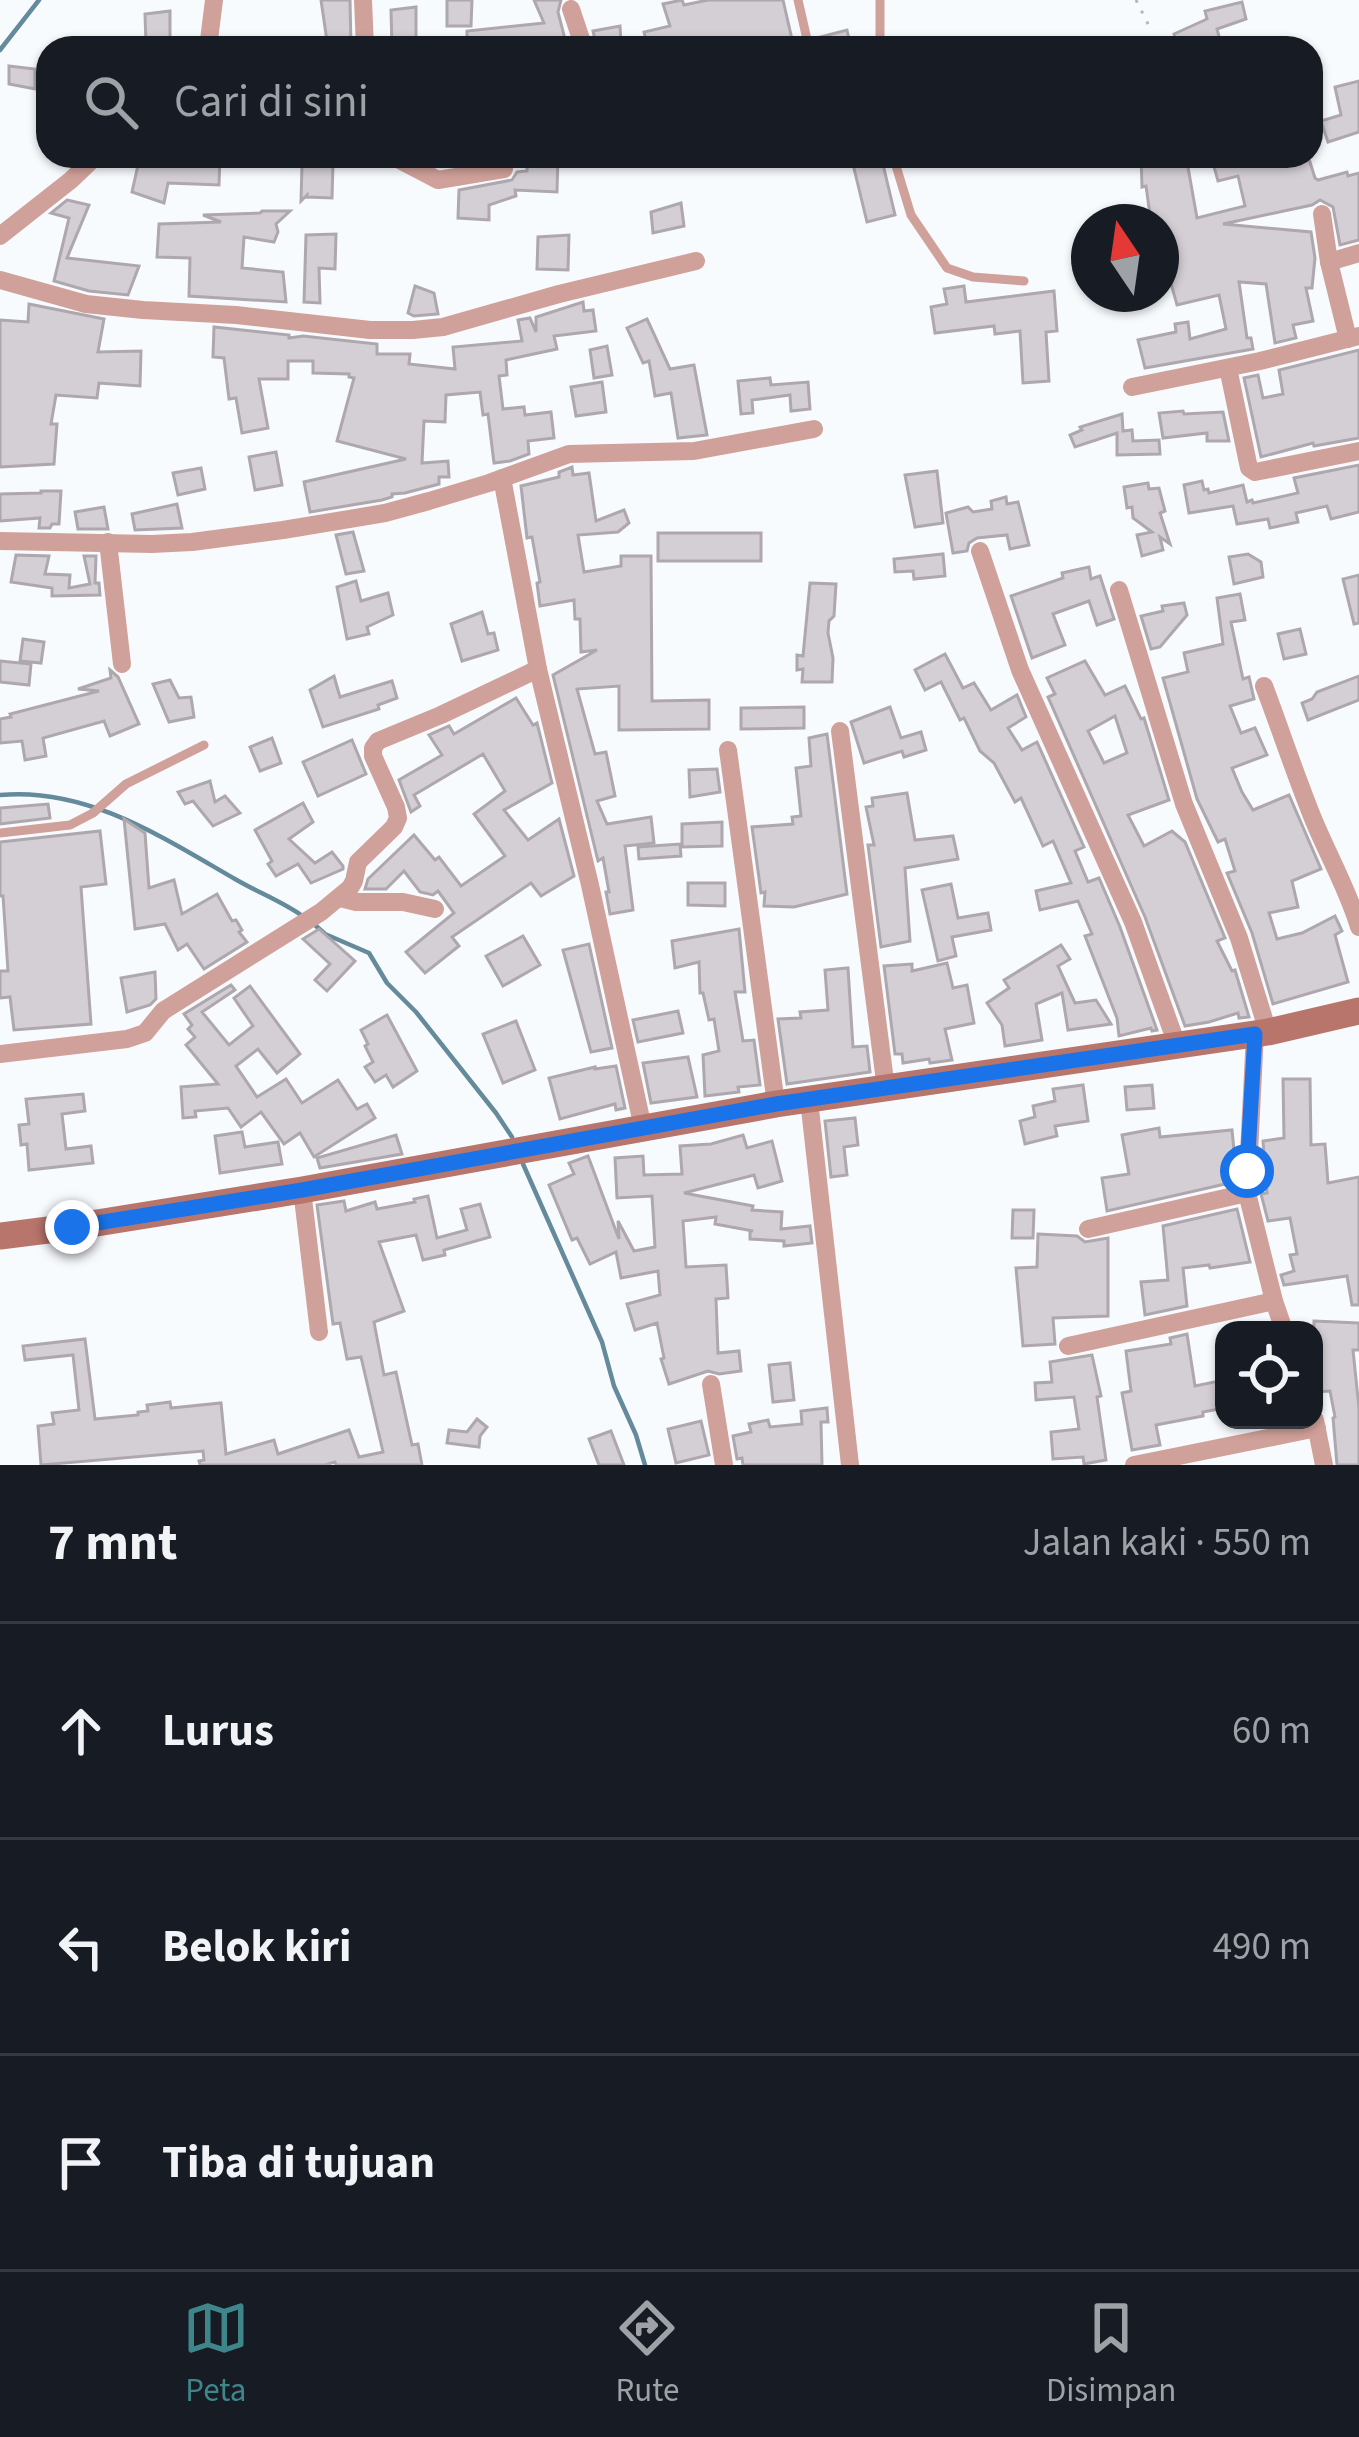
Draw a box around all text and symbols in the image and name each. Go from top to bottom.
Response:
search box [36,36,1323,168]
icon: search [78,69,144,135]
text: Cari di sini [174,70,369,134]
north arrow [1071,204,1179,312]
route start [1220,1144,1274,1198]
route end [45,1200,99,1254]
map controls [1215,1321,1323,1429]
button: locate [1215,1321,1323,1429]
text: 7 mnt [48,1507,178,1579]
text: Jalan kaki · 550 m [1023,1515,1311,1571]
icon: ahead [48,1698,114,1764]
text: Lurus [162,1699,274,1763]
text: 60 m [1232,1703,1311,1759]
icon: left [48,1914,114,1980]
text: Belok kiri [162,1915,351,1979]
text: 490 m [1213,1919,1311,1975]
icon: arrive [48,2130,114,2196]
text: Tiba di tujuan [162,2131,435,2195]
tab: Peta [183,2295,249,2414]
tab: Rute [614,2295,680,2414]
tab: Disimpan [1046,2295,1176,2414]

